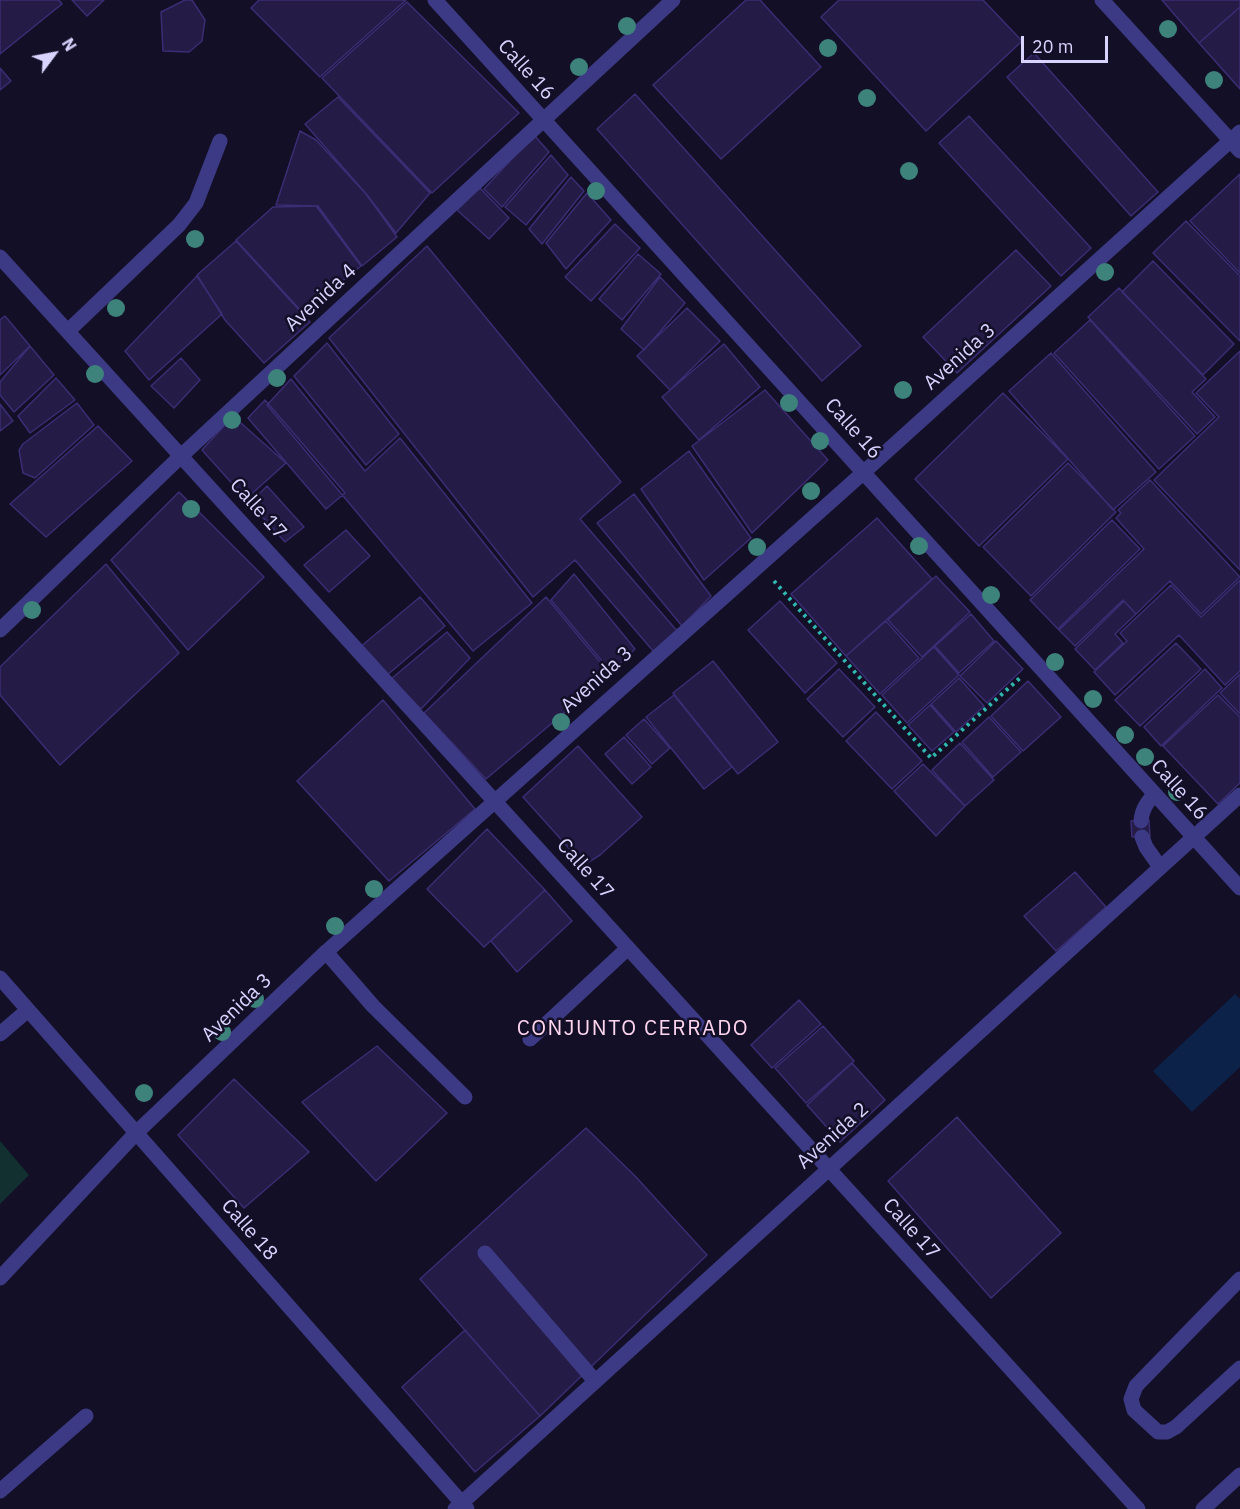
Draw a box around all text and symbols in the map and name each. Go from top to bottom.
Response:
north arrow [24,24,84,84]
scale bar [1024,24,1111,62]
text: N [58,34,81,55]
street label: Calle 16 [492,35,560,105]
text: 20 m [1032,35,1074,58]
street label: Avenida 4 [280,259,362,337]
street label: Avenida 3 [919,318,1001,396]
street label: Calle 16 [819,394,887,464]
street label: Calle 17 [224,474,292,544]
street label: Avenida 3 [556,641,638,719]
street label: Calle 16 [1145,755,1213,825]
street label: Calle 17 [551,834,619,904]
street label: Avenida 3 [197,969,277,1047]
district label: CONJUNTO CERRADO [517,1016,749,1042]
street label: Avenida 2 [792,1097,874,1175]
street label: Calle 18 [216,1194,282,1266]
street label: Calle 17 [877,1194,945,1264]

